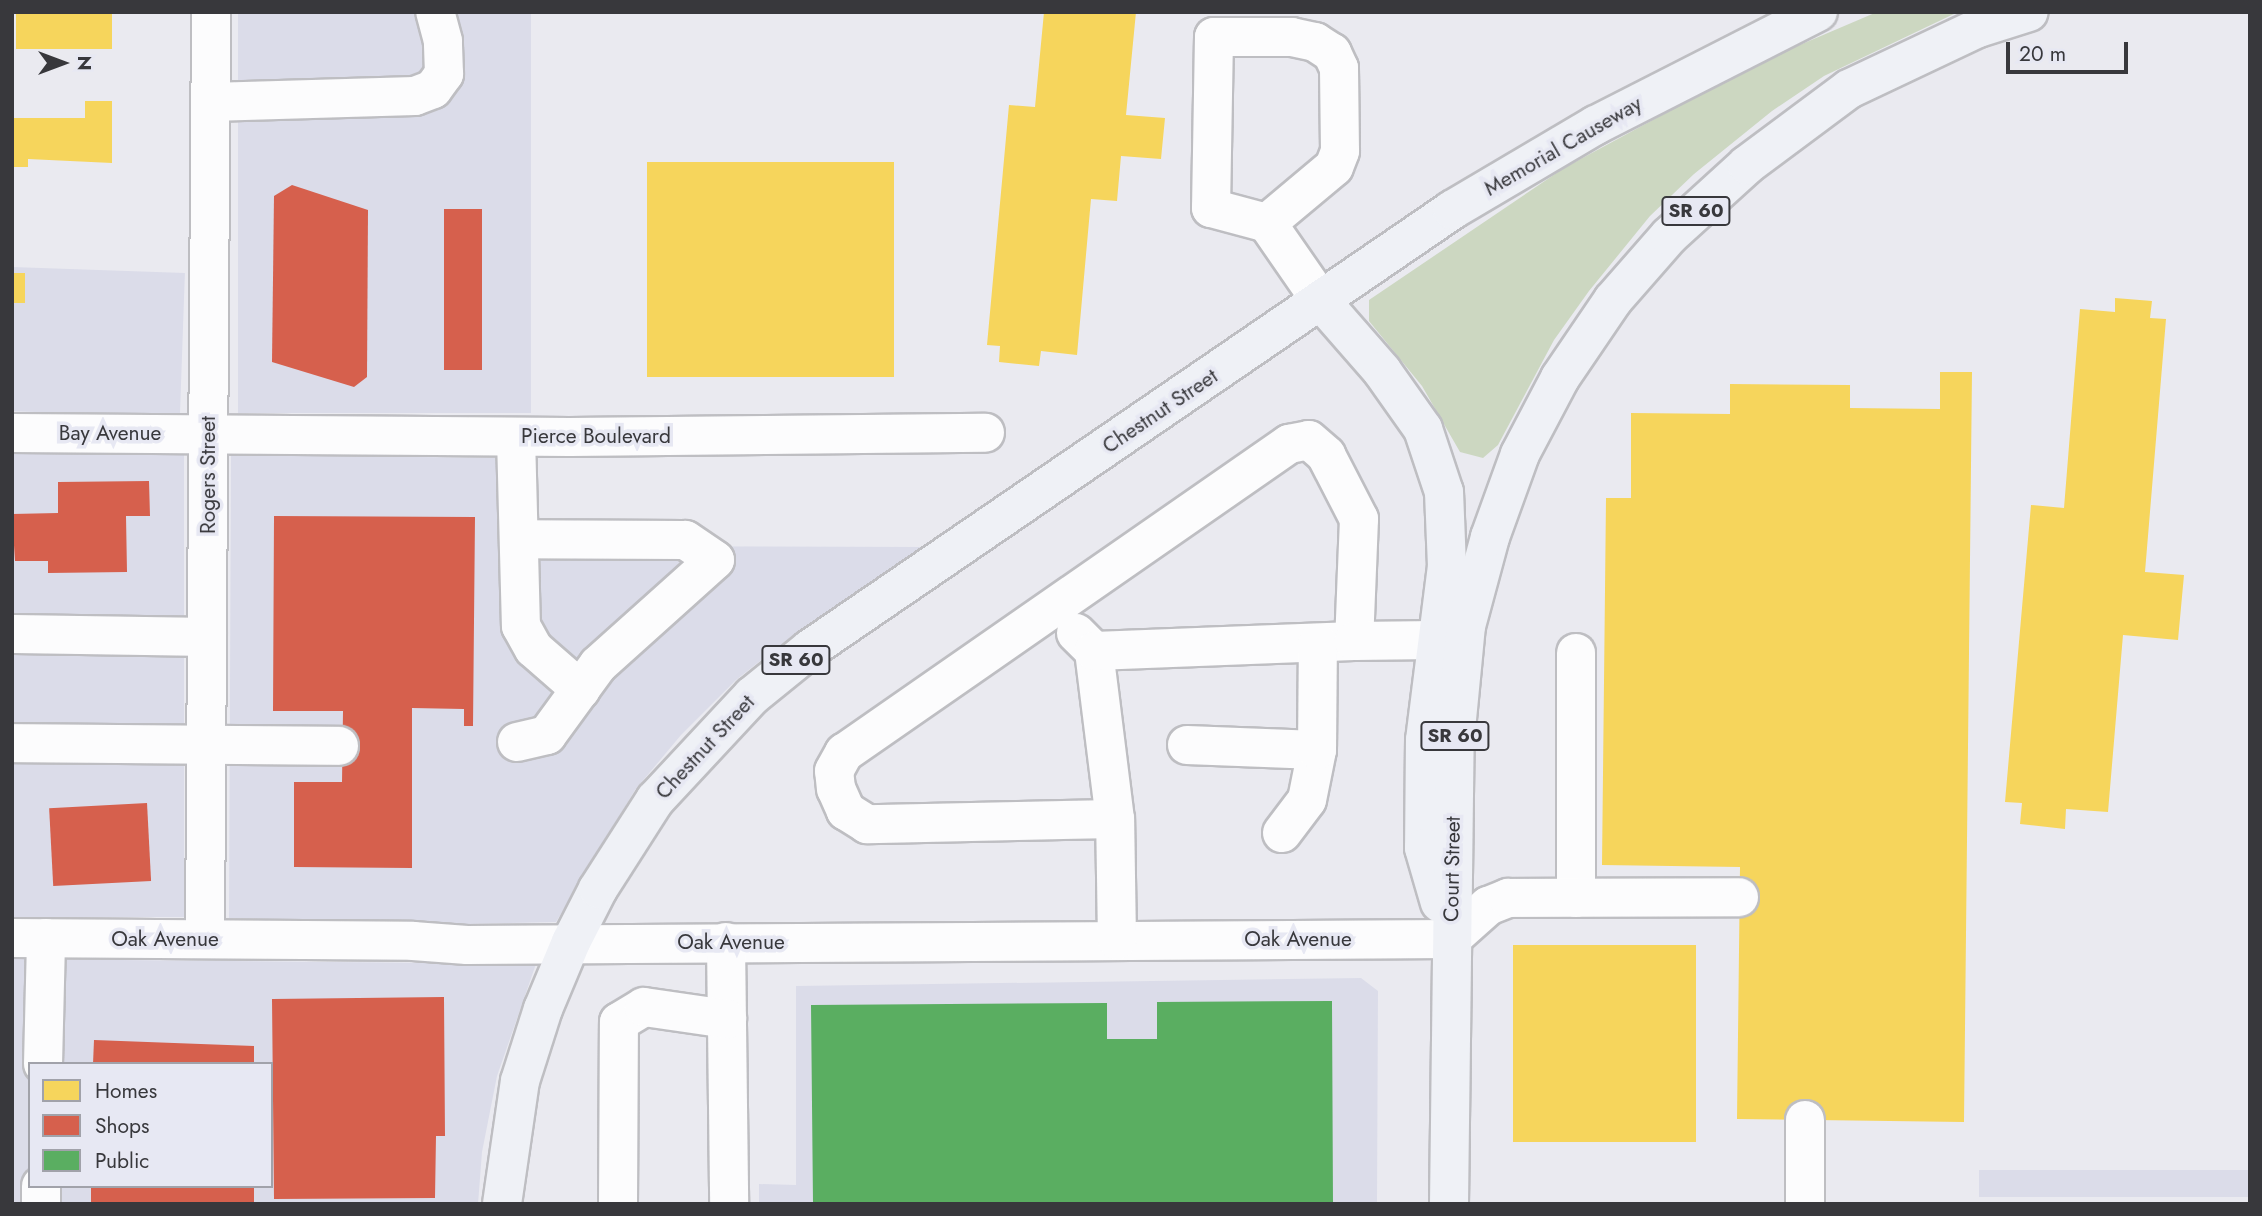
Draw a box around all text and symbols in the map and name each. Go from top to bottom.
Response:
north arrow [28,28,98,98]
scale bar [2010,28,2132,72]
text: 20 m [2019,39,2066,69]
text: N [71,55,98,71]
street label: Memorial Causeway [1480,91,1646,201]
road number: SR 60 [1661,196,1731,226]
street label: Chestnut Street [1098,363,1222,459]
street label: Rogers Street [195,416,221,534]
street label: Bay Avenue [59,420,161,446]
street label: Pierce Boulevard [521,423,671,449]
road number: SR 60 [761,645,831,676]
street label: Chestnut Street [650,690,760,804]
road number: SR 60 [1420,720,1490,751]
street label: Court Street [1438,816,1466,922]
street label: Oak Avenue [111,926,219,952]
street label: Oak Avenue [1244,926,1352,952]
street label: Oak Avenue [677,929,785,955]
legend [28,1062,273,1188]
text: Homes [95,1076,157,1106]
text: Shops [95,1111,149,1141]
text: Public [95,1146,149,1176]

